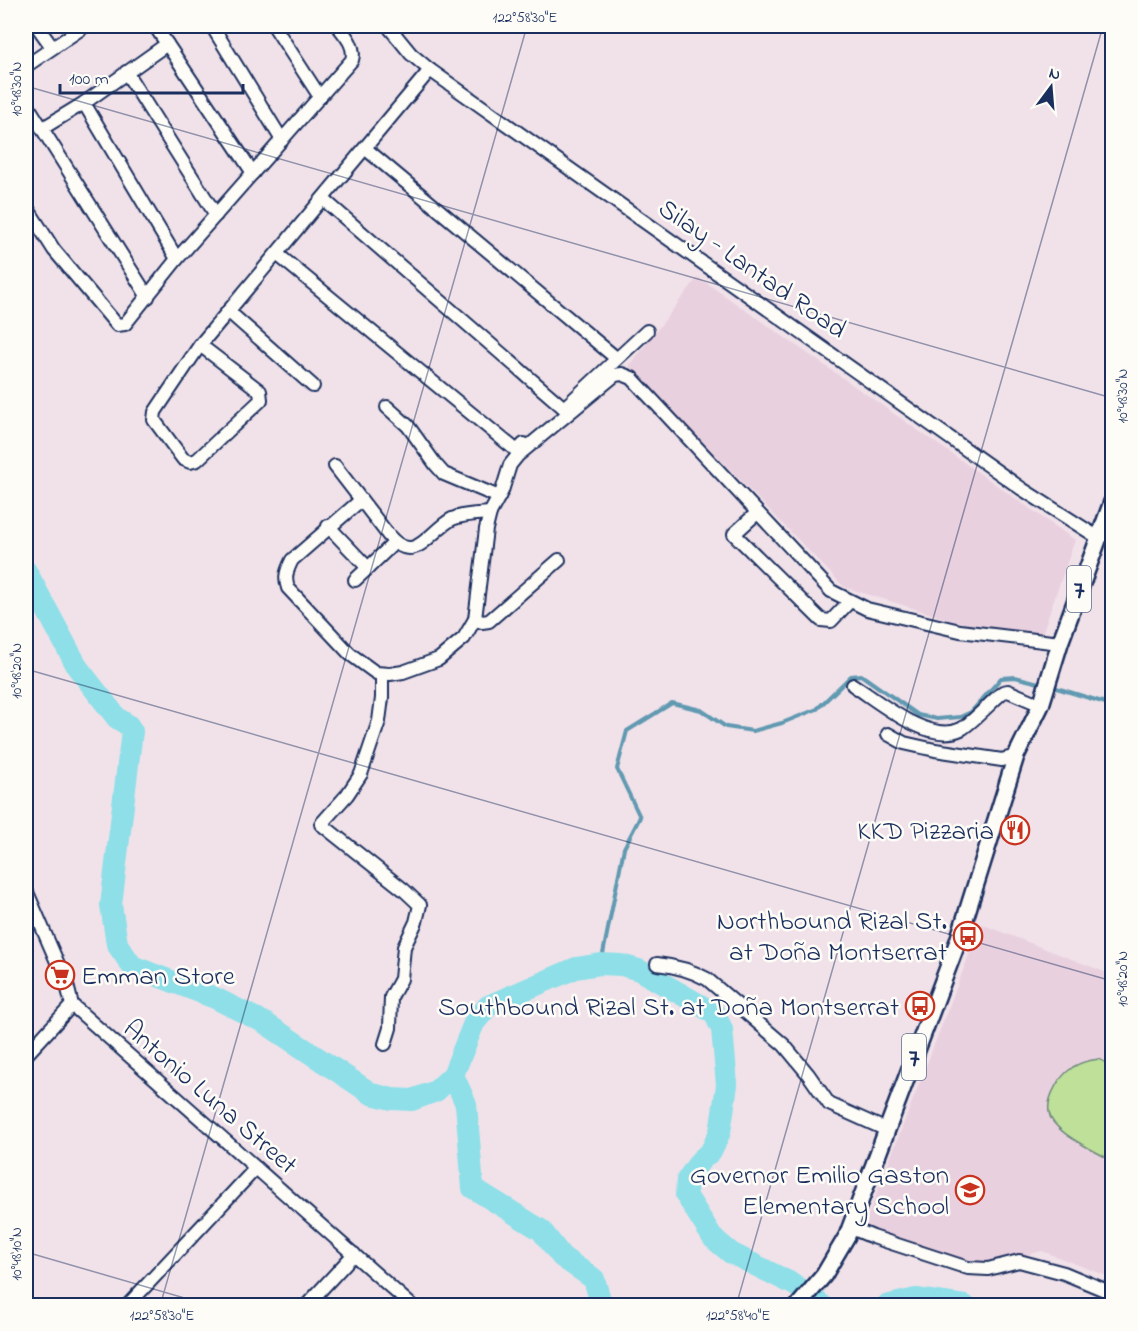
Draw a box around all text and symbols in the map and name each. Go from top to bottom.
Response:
text: 122°58'30"E [493,7,557,29]
scale bar [60,57,243,95]
north arrow [1021,57,1081,117]
text: N [1046,61,1063,88]
text: 10°48'30"N [6,62,28,116]
text: 100 m [69,67,109,93]
street label: Silay - Lantad Road [649,190,854,350]
text: 10°48'30"N [1112,369,1134,423]
road number: 7 [1067,566,1091,612]
text: 10°48'20"N [6,643,28,699]
place label: KKD Pizzaria [857,813,994,852]
restaurant icon: KKD Pizzaria [999,814,1031,846]
place label: Northbound Rizal St. at Doña Montserrat [717,903,947,973]
bus stop icon: Northbound Rizal St. at Doña Montserrat [952,920,984,952]
text: 10°48'20"N [1112,951,1134,1007]
place label: Emman Store [81,958,236,997]
supermarket icon: Emman Store [44,959,76,991]
place label: Southbound Rizal St. at Doña Montserrat [438,989,899,1028]
bus stop icon: Southbound Rizal St. at Doña Montserrat [904,990,936,1022]
street label: Antonio Luna Street [114,1011,305,1185]
road number: 7 [902,1034,926,1080]
place label: Governor Emilio Gaston Elementary School [690,1157,949,1227]
school or university icon: Governor Emilio Gaston Elementary School [954,1174,986,1206]
text: 10°48'10"N [6,1227,28,1281]
text: 122°58'30"E [130,1305,194,1327]
text: 122°58'40"E [706,1305,770,1327]

